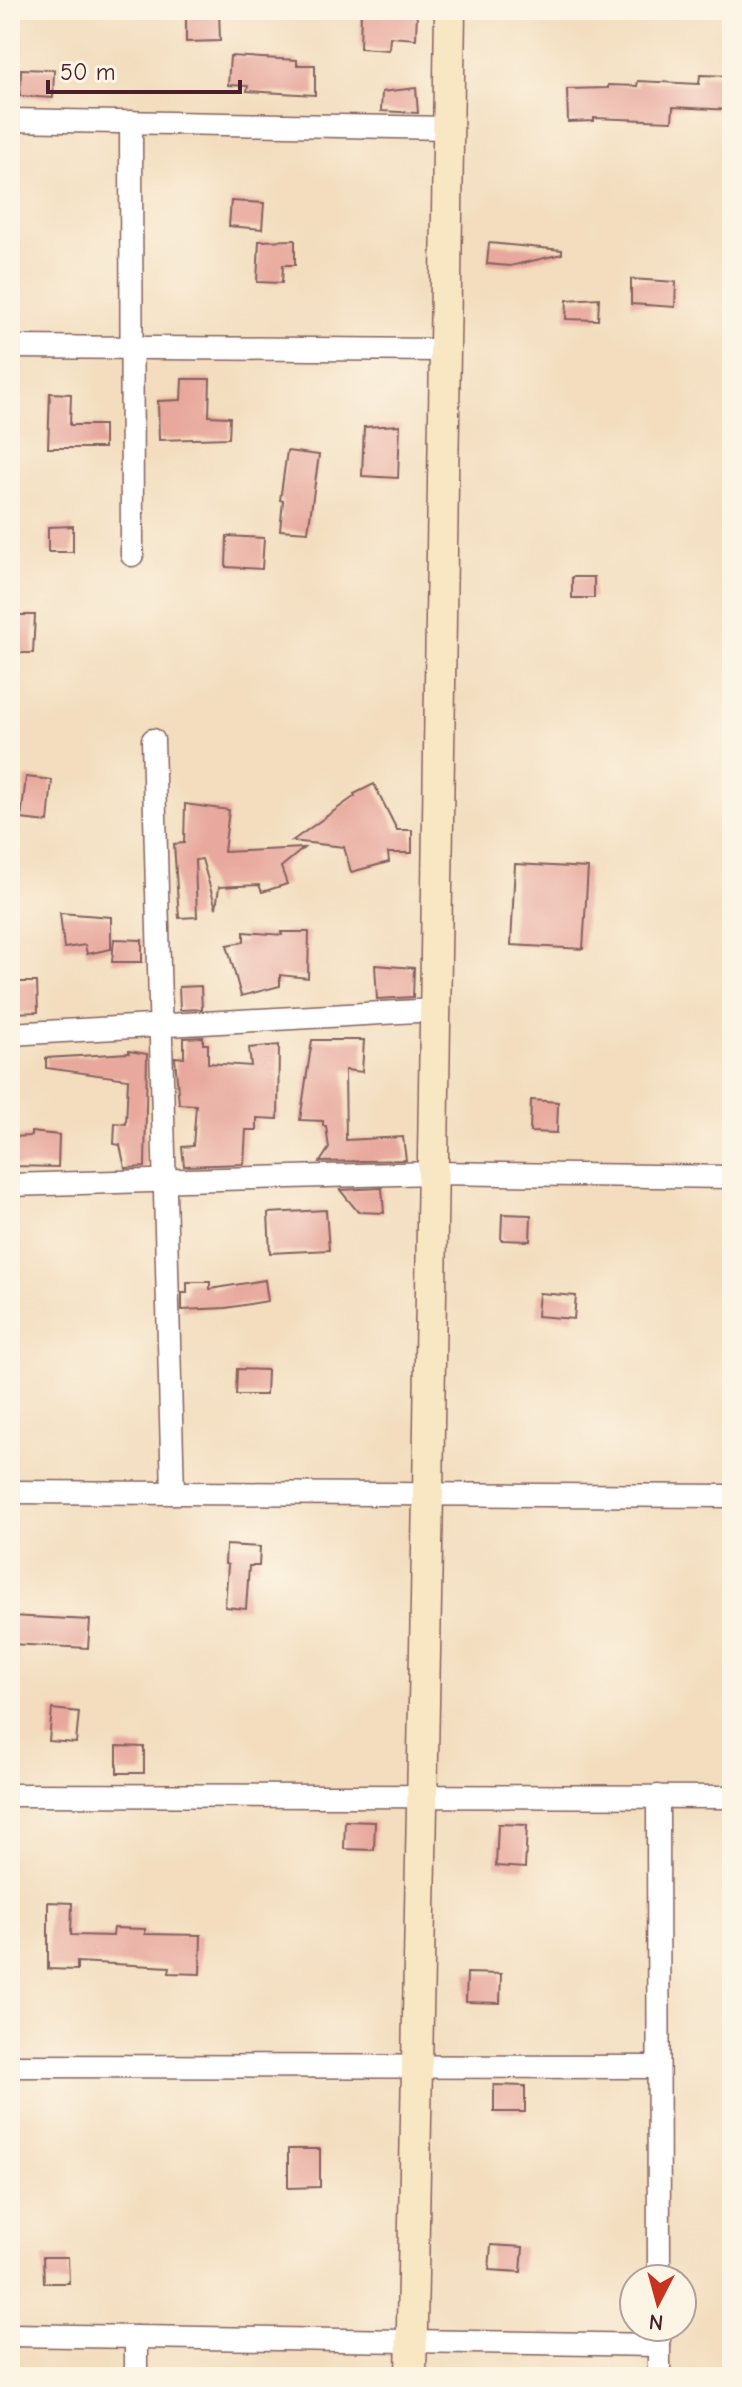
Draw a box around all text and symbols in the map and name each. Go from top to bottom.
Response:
scale bar [48,44,240,94]
text: 50 m [60,58,116,86]
north arrow [618,2263,698,2343]
text: N [648,2308,665,2336]

